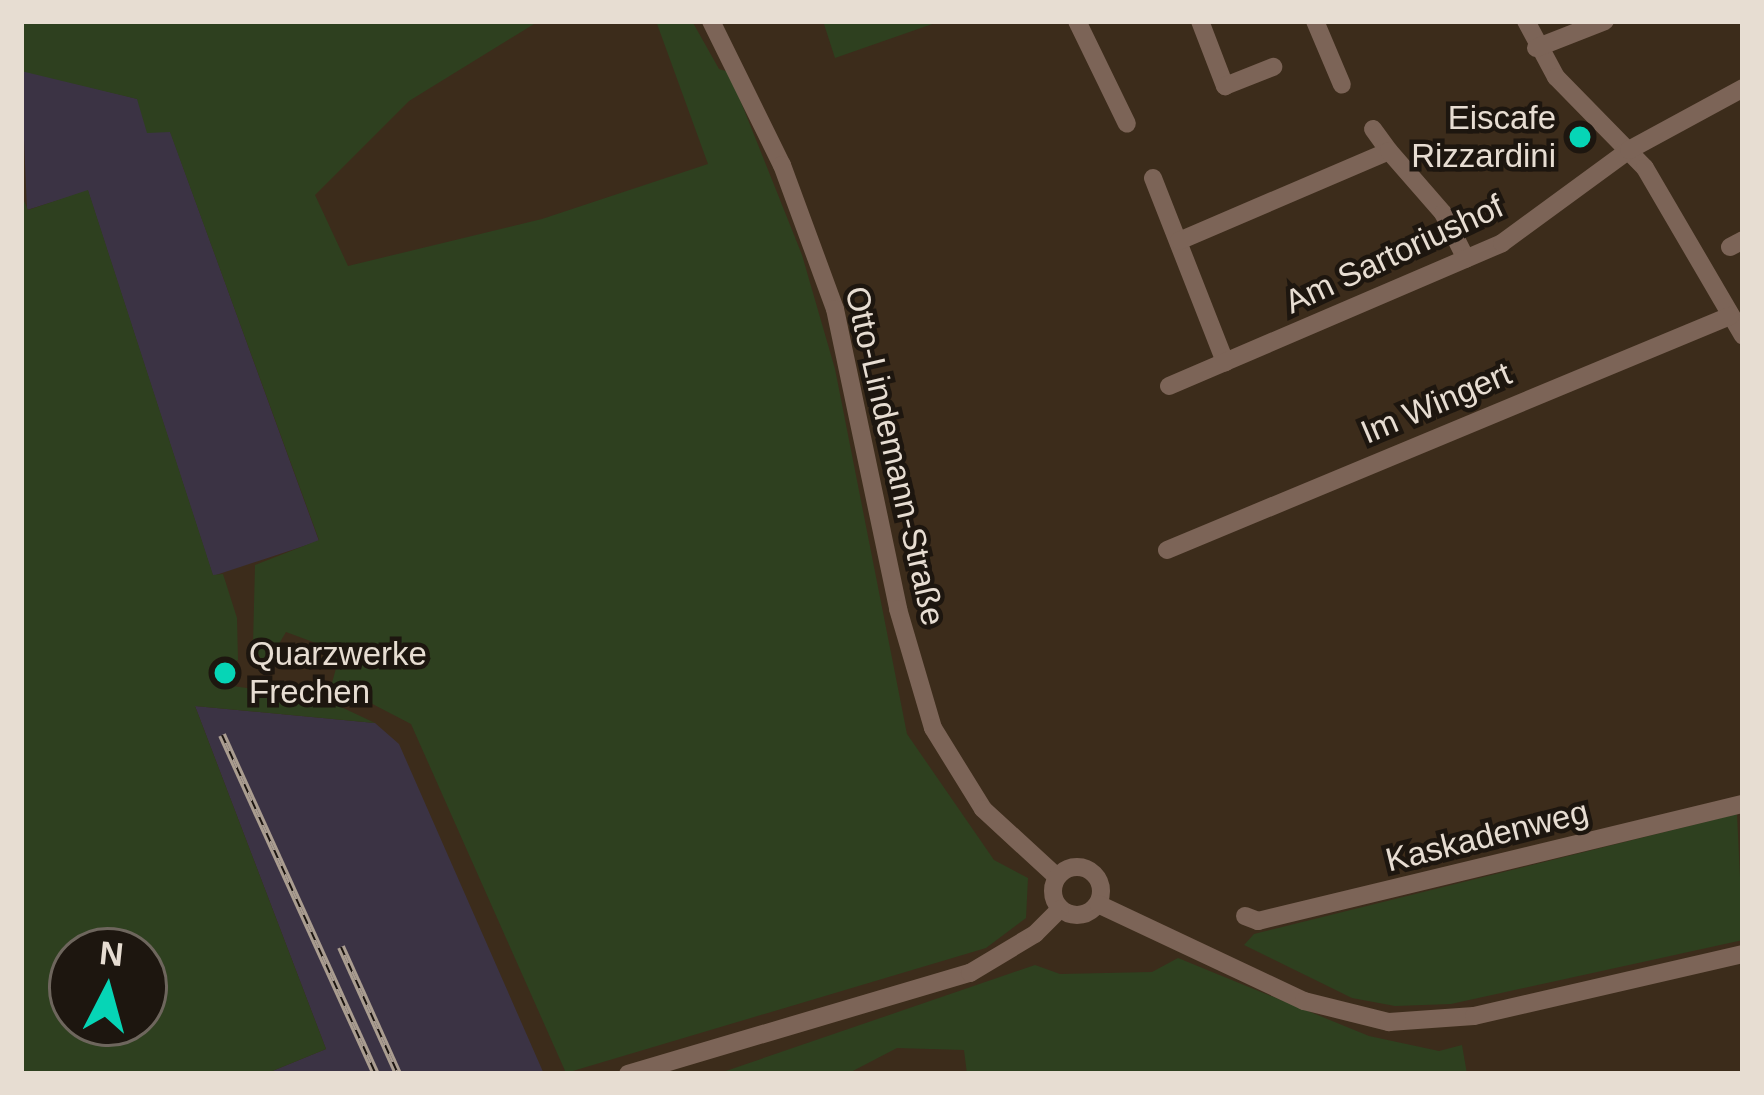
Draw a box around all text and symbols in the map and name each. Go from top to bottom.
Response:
place label: Eiscafe Rizzardini [1411,98,1556,176]
marker: Eiscafe Rizzardini [1567,124,1593,150]
street label: Am Sartoriushof [1278,186,1510,322]
street label: Otto-Lindemann-Straße [837,283,953,629]
street label: Im Wingert [1355,354,1517,452]
place label: Quarzwerke Frechen [249,634,427,712]
marker: Quarzwerke Frechen [212,660,238,686]
street label: Kaskadenweg [1382,792,1592,880]
north arrow [48,927,168,1047]
text: N [98,934,125,973]

